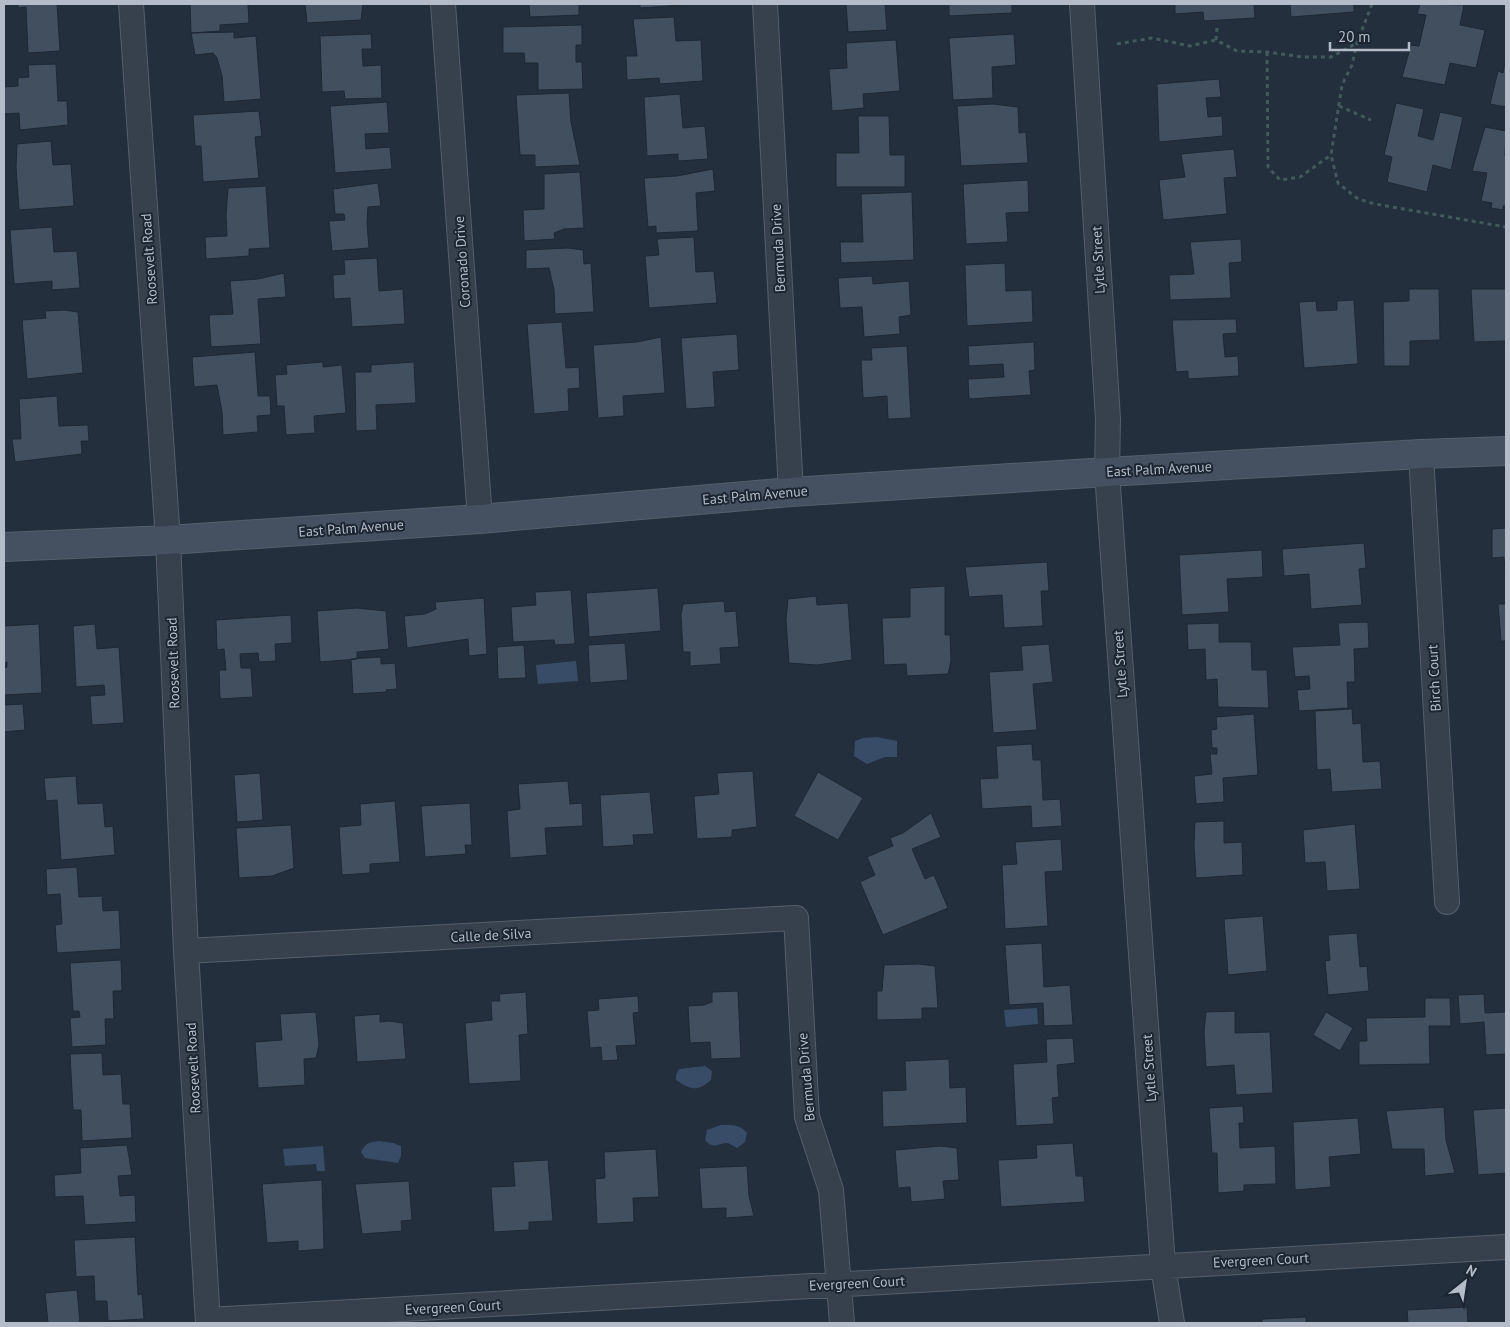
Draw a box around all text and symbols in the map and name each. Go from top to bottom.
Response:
scale bar [1330,20,1409,52]
text: 20 m [1338,27,1371,46]
street label: Bermuda Drive [767,203,789,293]
street label: Roosevelt Road [137,213,161,305]
street label: Coronado Drive [450,215,474,309]
street label: Lytle Street [1087,225,1109,294]
street label: East Palm Avenue [1106,457,1212,481]
street label: East Palm Avenue [702,481,808,509]
street label: East Palm Avenue [298,515,404,541]
street label: Roosevelt Road [162,617,184,709]
street label: Lytle Street [1109,629,1131,698]
street label: Birch Court [1423,644,1445,712]
street label: Calle de Silva [450,924,532,946]
street label: Roosevelt Road [182,1022,204,1114]
street label: Bermuda Drive [793,1032,819,1122]
street label: Lytle Street [1138,1033,1160,1102]
street label: Evergreen Court [1212,1248,1310,1272]
north arrow [1440,1257,1490,1307]
text: N [1463,1261,1480,1281]
street label: Evergreen Court [808,1271,906,1295]
street label: Evergreen Court [404,1295,502,1319]

